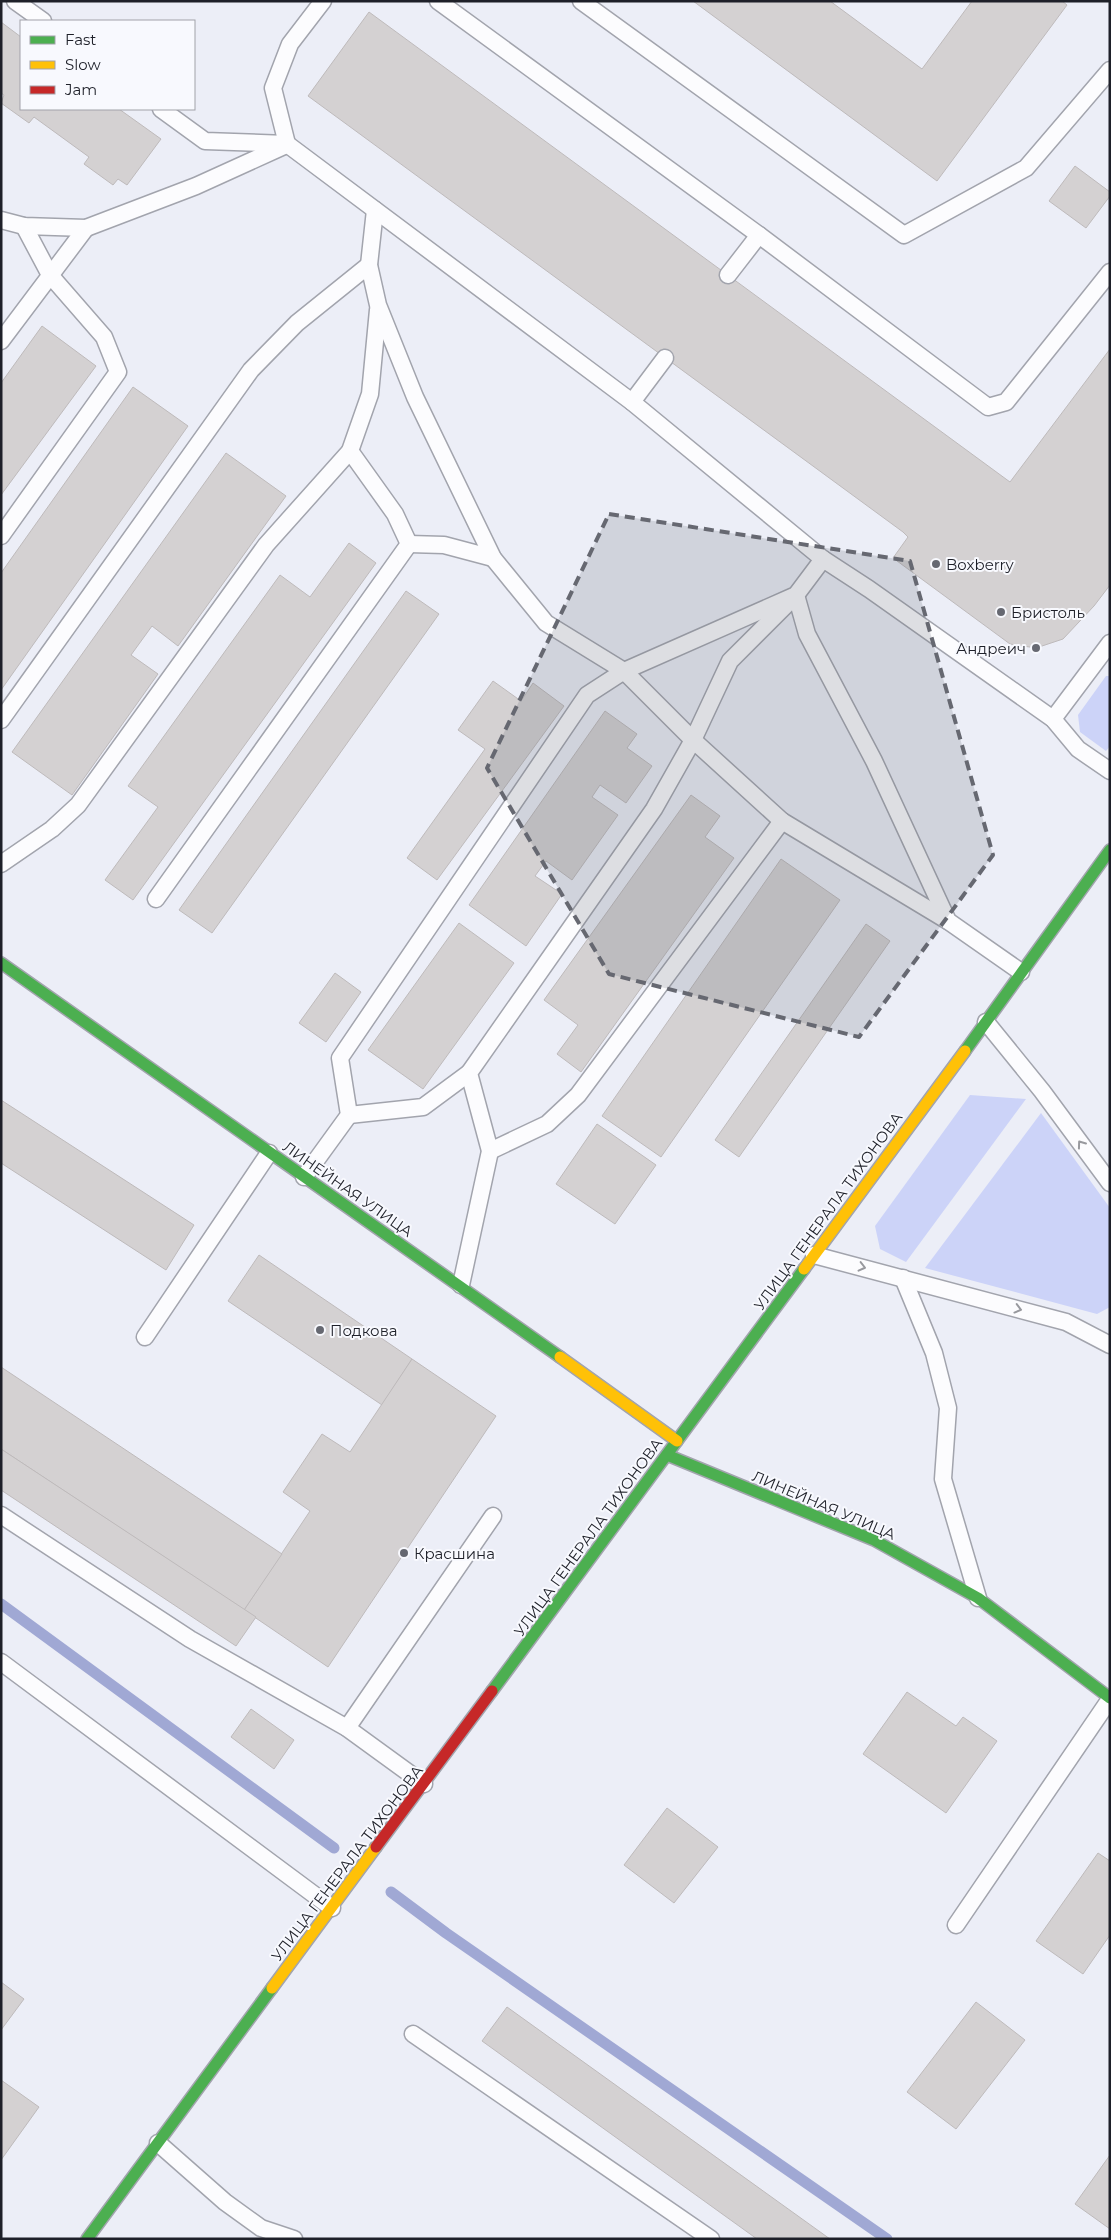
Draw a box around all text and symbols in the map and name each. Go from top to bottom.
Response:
legend [20,20,195,110]
text: Fast [65,30,96,49]
text: Slow [65,55,101,74]
text: Jam [64,80,97,99]
place label: Boxberry [946,555,1015,574]
marker: Boxberry [930,558,942,570]
place label: Бристоль [1011,603,1085,622]
marker: Бристоль [995,606,1007,618]
place label: Андреич [956,639,1026,658]
marker: Андреич [1030,642,1042,654]
street label: УЛИЦА ГЕНЕРАЛА ТИХОНОВА [750,1108,906,1314]
street label: ЛИНЕЙНАЯ УЛИЦА [279,1137,417,1241]
one-way arrow [1078,1140,1087,1150]
one-way arrow [857,1261,866,1272]
one-way arrow [1014,1303,1023,1314]
place label: Подкова [330,1321,398,1340]
marker: Подкова [314,1324,326,1336]
street label: УЛИЦА ГЕНЕРАЛА ТИХОНОВА [510,1434,666,1640]
street label: ЛИНЕЙНАЯ УЛИЦА [749,1466,899,1544]
place label: Красшина [414,1544,495,1563]
marker: Красшина [398,1547,410,1559]
street label: УЛИЦА ГЕНЕРАЛА ТИХОНОВА [267,1761,427,1965]

